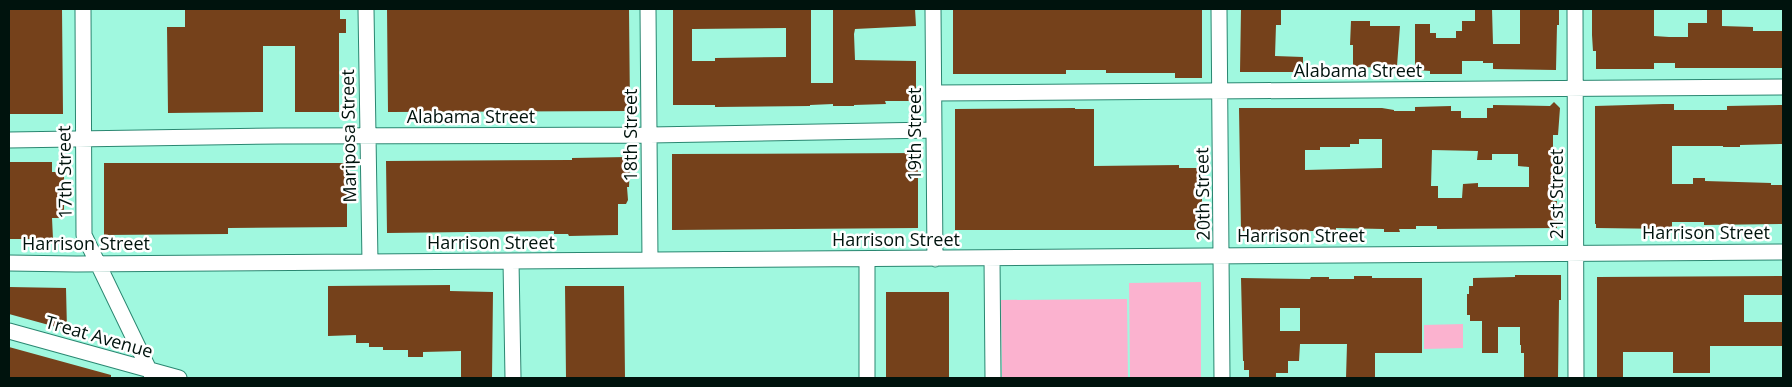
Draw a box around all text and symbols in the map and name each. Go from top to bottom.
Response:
street label: Alabama Street [1294,58,1422,82]
street label: Mariposa Street [335,69,361,203]
street label: 19th Street [902,88,926,181]
street label: 18th Street [618,89,642,182]
street label: Alabama Street [407,104,535,128]
street label: 17th Street [51,125,77,219]
street label: 20th Street [1189,147,1215,241]
street label: 21st Street [1544,149,1568,239]
street label: Harrison Street [1642,220,1770,244]
street label: Harrison Street [1237,223,1365,247]
street label: Harrison Street [832,227,960,251]
street label: Harrison Street [427,230,555,254]
street label: Harrison Street [22,231,150,255]
street label: Treat Avenue [43,309,156,363]

